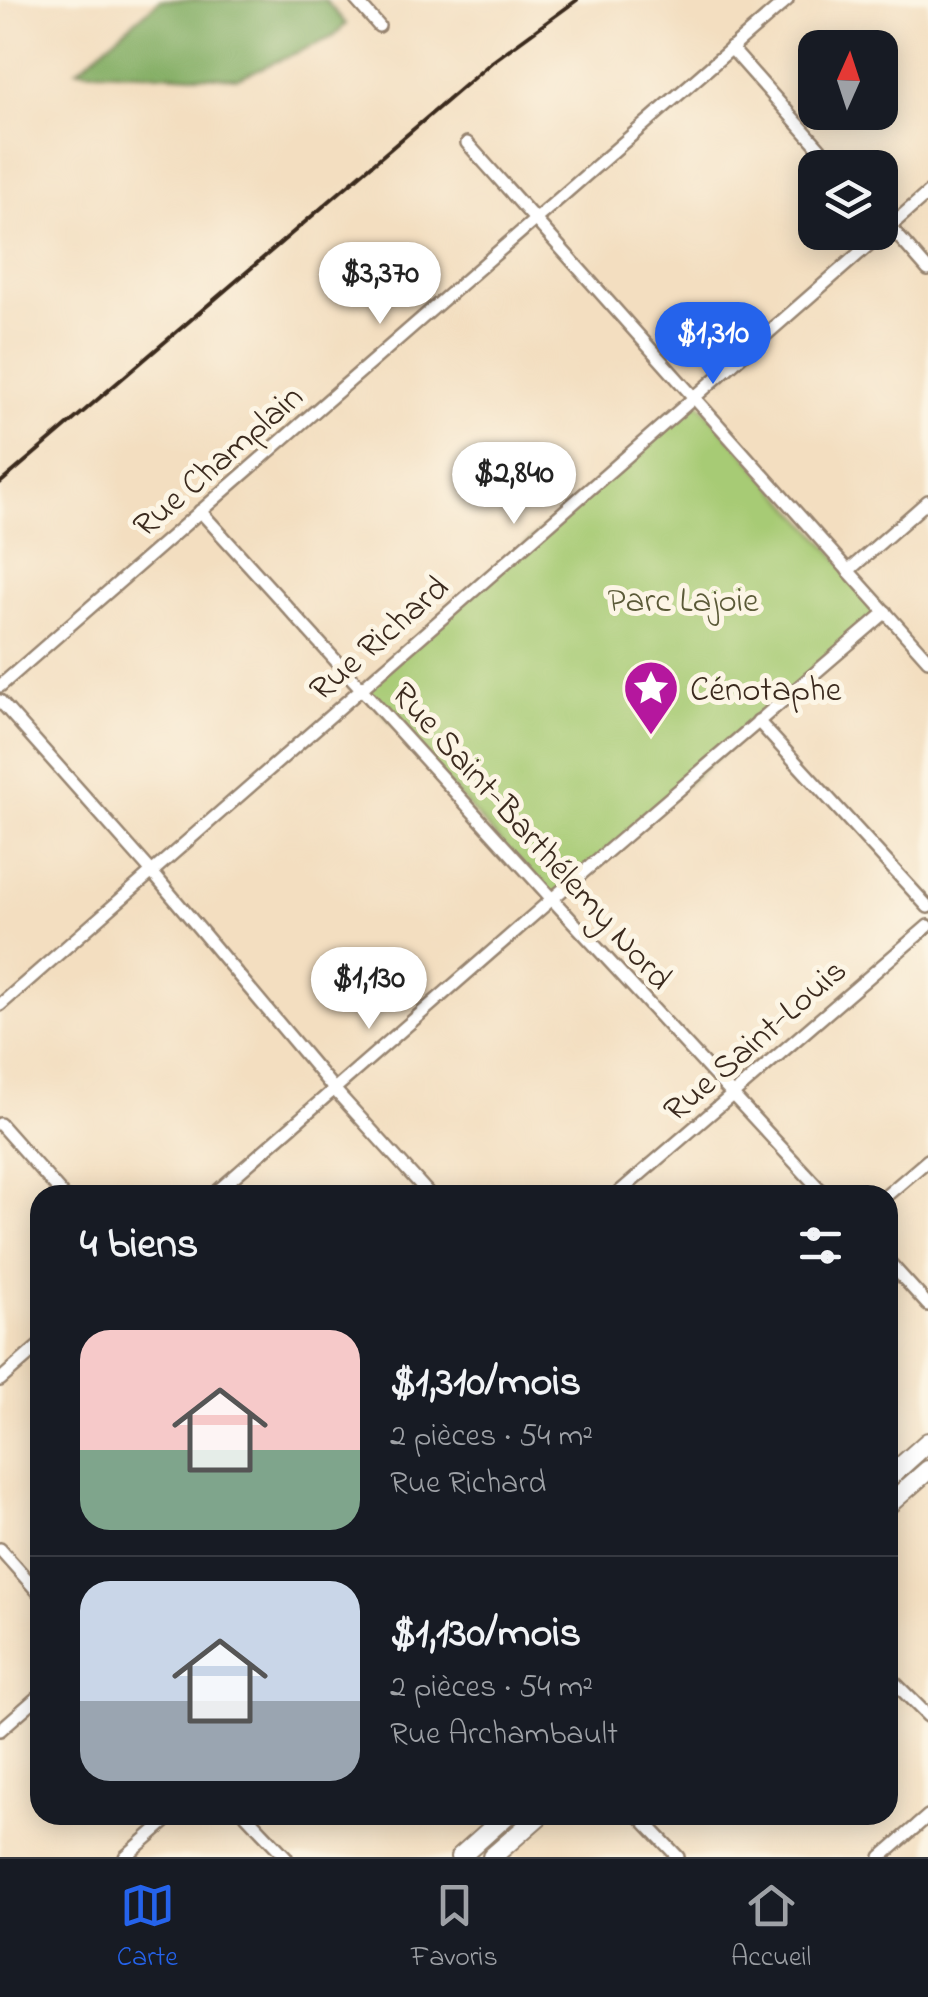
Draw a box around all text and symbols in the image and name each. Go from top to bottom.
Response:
north arrow [798,30,898,130]
map controls [798,30,898,250]
button: layers [798,150,898,250]
pin: $3,370 [299,242,461,327]
text: $3,370 [341,251,419,298]
pin: $1,310 [632,302,794,387]
text: $1,310 [677,311,749,358]
street label: Rue Champlain [123,374,316,551]
pin: $2,840 [433,442,595,527]
text: $2,840 [474,451,554,498]
street label: Rue Richard [299,564,462,715]
park label: Parc Lajoie [607,577,759,628]
place icon: Cénotaphe [621,658,681,737]
place label: Cénotaphe [690,666,842,717]
street label: Rue Saint-Barthélemy Nord [378,672,683,1003]
pin: $1,130 [288,947,450,1032]
street label: Rue Saint-Louis [653,947,859,1136]
text: $1,130 [333,956,405,1003]
text: 4 biens [80,1215,198,1276]
icon: filters [793,1218,848,1273]
text: $1,310/mois [390,1353,581,1414]
icon: home [160,1370,280,1490]
text: 2 pièces · 54 m² [390,1414,593,1461]
text: Rue Richard [390,1461,546,1508]
text: $1,130/mois [390,1604,581,1665]
icon: home [160,1621,280,1741]
text: 2 pièces · 54 m² [390,1665,593,1712]
text: Rue Archambault [390,1712,618,1759]
tab: Carte [117,1878,178,1979]
tab: Favoris [411,1878,498,1979]
tab: Accueil [731,1878,811,1979]

